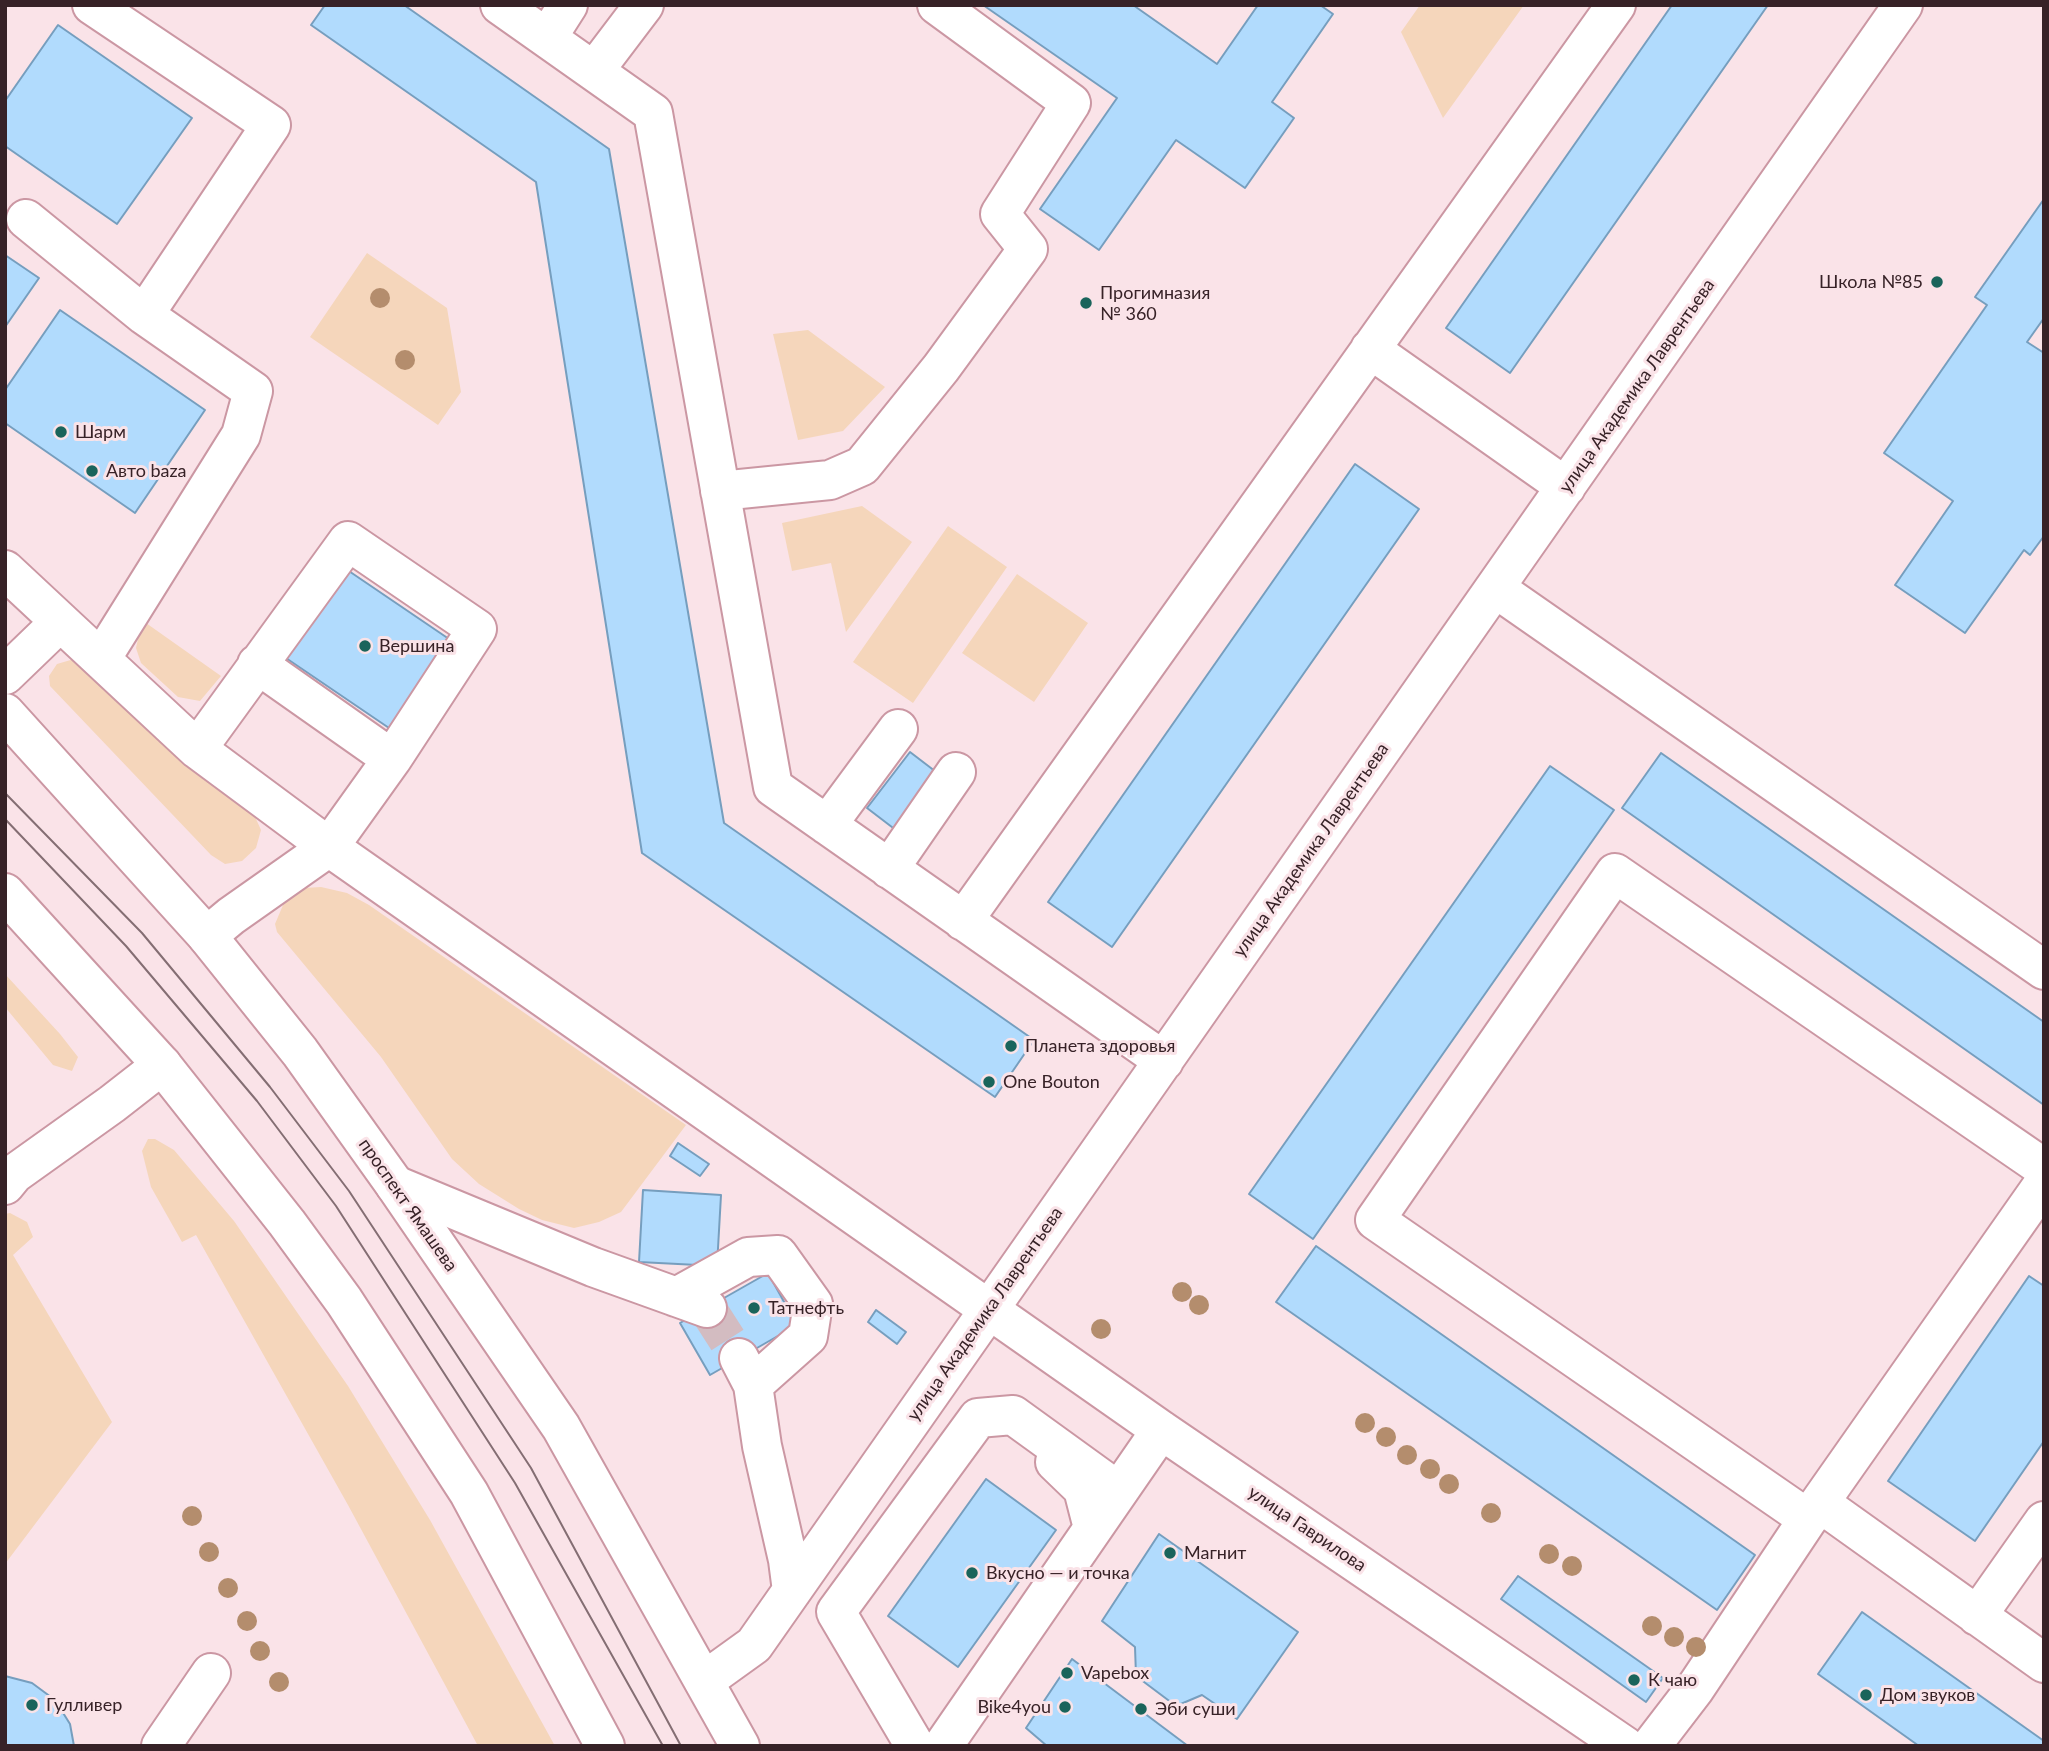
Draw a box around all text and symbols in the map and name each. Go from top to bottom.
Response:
place label: Школа №85 [1819,271,1923,293]
marker: Школа №85 [1929,274,1945,290]
street label: улица Академика Лаврентьева [1555,275,1719,497]
place label: Прогимназия № 360 [1100,282,1210,324]
marker: Прогимназия № 360 [1078,295,1094,311]
place label: Шарм [75,421,126,443]
marker: Шарм [53,424,69,440]
place label: Авто baza [106,460,187,482]
marker: Авто baza [84,463,100,479]
place label: Вершина [379,635,454,657]
marker: Вершина [357,638,373,654]
street label: улица Академика Лаврентьева [1229,739,1393,961]
place label: Планета здоровья [1025,1035,1175,1057]
marker: Планета здоровья [1003,1038,1019,1054]
place label: One Bouton [1003,1071,1100,1093]
marker: One Bouton [981,1074,997,1090]
street label: проспект Ямашева [354,1134,462,1276]
street label: улица Академика Лаврентьева [903,1203,1067,1425]
place label: Татнефть [768,1297,844,1319]
marker: Татнефть [746,1300,762,1316]
street label: улица Гаврилова [1244,1482,1370,1576]
place label: Магнит [1184,1542,1246,1564]
marker: Магнит [1162,1545,1178,1561]
place label: Вкусно — и точка [986,1562,1130,1584]
marker: Вкусно — и точка [964,1565,980,1581]
place label: Vapebox [1081,1662,1149,1684]
marker: Vapebox [1059,1665,1075,1681]
place label: К чаю [1648,1669,1697,1691]
marker: К чаю [1626,1672,1642,1688]
place label: Дом звуков [1880,1684,1975,1706]
marker: Дом звуков [1858,1687,1874,1703]
place label: Гулливер [46,1694,122,1716]
place label: Bike4you [977,1696,1051,1718]
marker: Гулливер [24,1697,40,1713]
place label: Эби суши [1155,1698,1236,1720]
marker: Bike4you [1057,1699,1073,1715]
marker: Эби суши [1133,1701,1149,1717]

